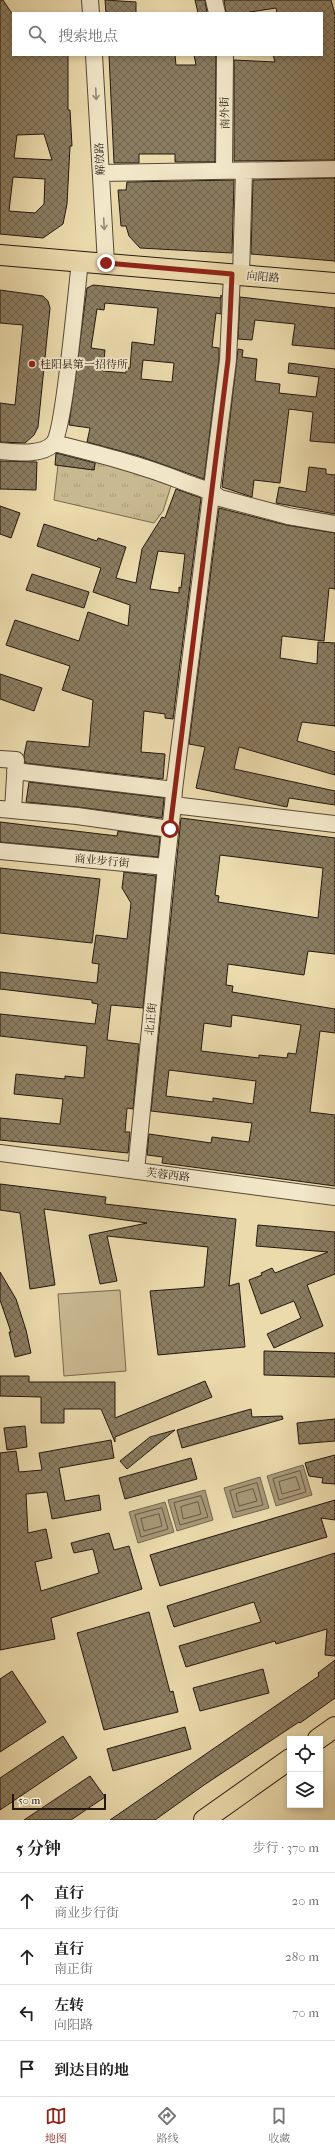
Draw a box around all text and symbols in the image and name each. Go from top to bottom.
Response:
search box [12,12,323,56]
icon: search [26,23,48,45]
text: 搜索地点 [58,27,118,45]
one-way arrow [92,87,100,100]
street label: 南外街 [218,96,232,130]
street label: 解放路 [93,142,107,176]
one-way arrow [100,217,107,230]
route end [97,254,115,272]
street label: 向阳路 [246,269,280,285]
place label: 桂阳县第一招待所 [40,358,128,371]
marker: 桂阳县第一招待所 [27,359,37,369]
route start [161,820,179,838]
street label: 商业步行街 [74,852,130,870]
street label: 北正街 [143,1002,159,1036]
street label: 芙蓉西路 [145,1166,191,1184]
map controls [287,1736,323,1808]
button: locate [287,1736,323,1772]
button: layers [287,1772,323,1808]
scale bar [12,1792,106,1811]
text: 50 m [18,1794,40,1807]
text: 5 分钟 [16,1838,61,1858]
text: 步行 · 370 m [252,1840,319,1855]
text: 直行 [54,1884,84,1902]
icon: ahead [16,1890,38,1912]
text: 20 m [292,1893,319,1908]
text: 商业步行街 [54,1905,119,1920]
text: 直行 [54,1940,84,1958]
icon: ahead [16,1946,38,1968]
text: 280 m [285,1949,319,1964]
text: 南正街 [54,1961,93,1976]
text: 左转 [54,1996,84,2014]
icon: left [16,2002,38,2024]
text: 70 m [292,2005,319,2020]
text: 向阳路 [54,2017,93,2032]
icon: arrive [16,2058,38,2080]
text: 到达目的地 [54,2061,129,2079]
tab: 地图 [45,2105,67,2145]
tab: 路线 [156,2105,178,2145]
tab: 收藏 [268,2105,290,2145]

